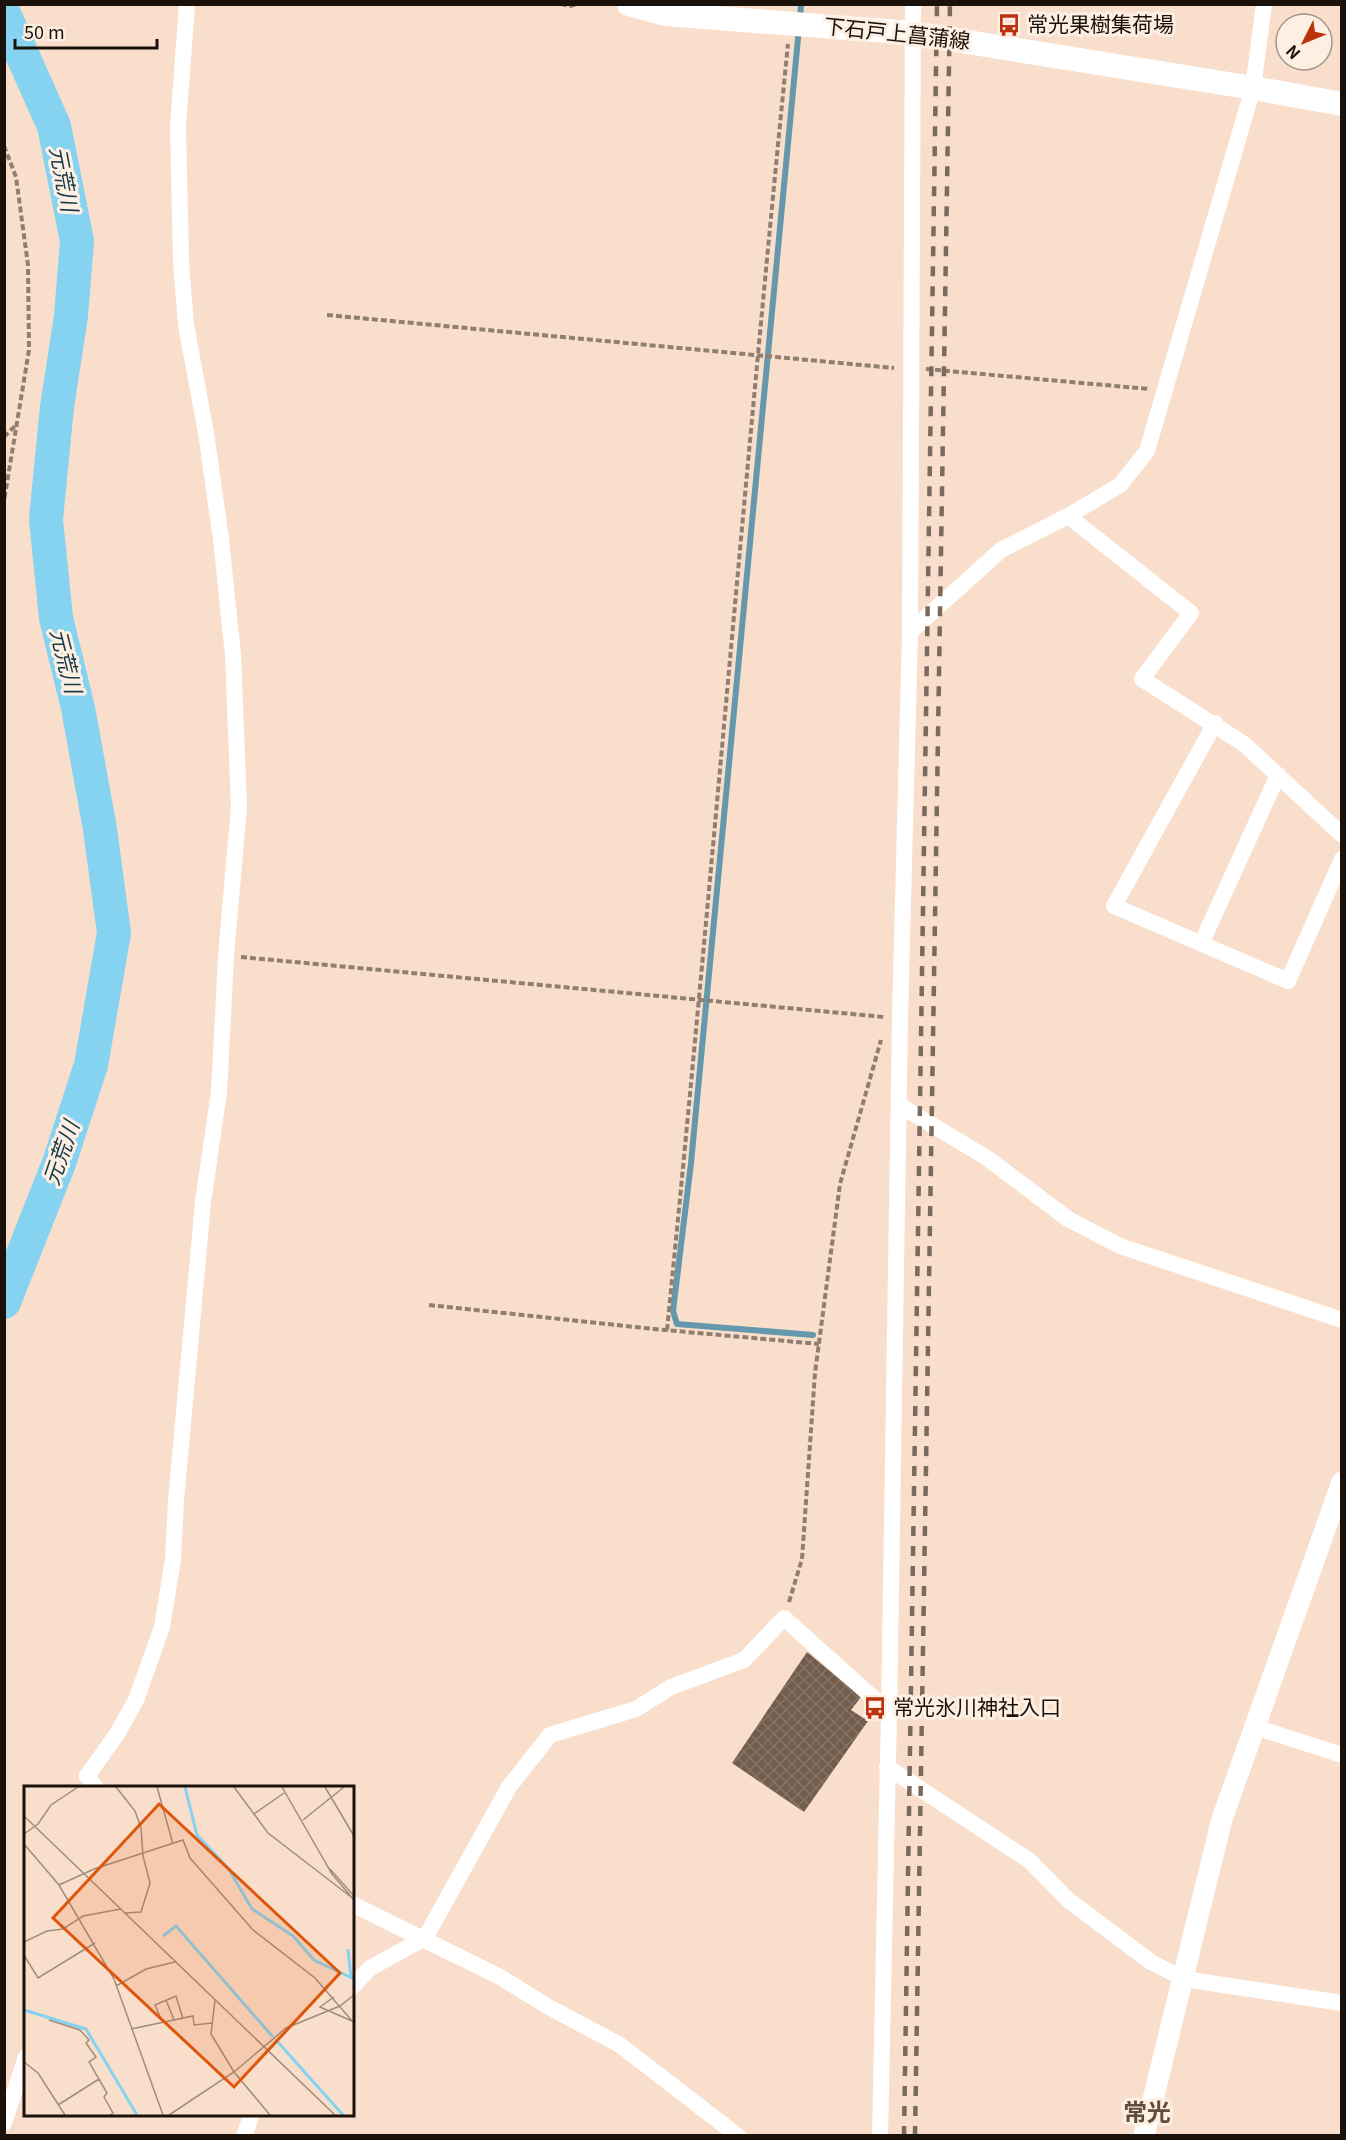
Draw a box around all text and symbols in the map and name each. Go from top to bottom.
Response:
place label: 常光果樹集荷場 [1027,8,1174,38]
street label: 下石戸上菖蒲線 [823,9,972,55]
scale bar [15,12,158,50]
bus stop icon: 常光果樹集荷場 [996,12,1022,38]
north arrow [1274,12,1334,72]
text: 50 m [24,18,65,44]
text: N [1279,40,1305,65]
water label: 元荒川 [44,143,88,216]
water label: 元荒川 [44,625,92,698]
water label: 元荒川 [33,1114,86,1189]
place label: 常光氷川神社入口 [893,1691,1061,1721]
bus stop icon: 常光氷川神社入口 [862,1695,888,1721]
inset map [24,1786,354,2116]
district label: 常光 [1123,2093,1171,2128]

